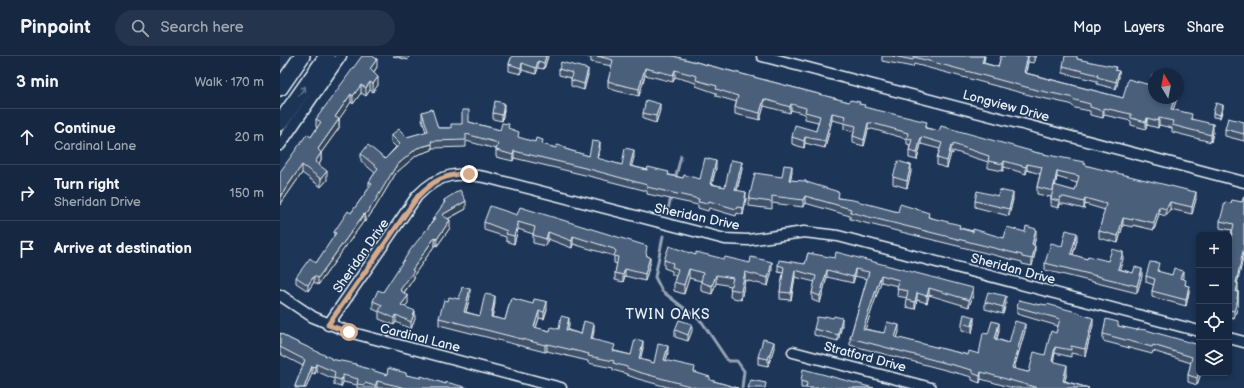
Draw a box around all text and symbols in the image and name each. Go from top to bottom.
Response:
search box [115,10,395,46]
text: Pinpoint [20,16,91,39]
icon: search [129,17,151,39]
text: Search here [161,18,244,37]
text: Map [1073,19,1101,36]
text: Layers [1123,19,1165,36]
text: Share [1187,19,1224,36]
north arrow [1148,68,1184,104]
text: 3 min [16,72,59,92]
text: Walk · 170 m [194,74,264,90]
one-way arrow [298,86,307,97]
street label: Longview Drive [961,87,1051,125]
text: Continue [54,119,116,138]
icon: ahead [16,126,38,148]
text: 20 m [234,129,264,145]
text: Cardinal Lane [54,138,136,154]
route end [460,165,478,183]
text: Turn right [54,175,119,194]
icon: right [16,182,38,204]
text: 150 m [230,185,264,201]
text: Sheridan Drive [54,194,141,210]
street label: Sheridan Drive [653,200,741,234]
street label: Sheridan Drive [330,216,393,296]
map controls [1196,232,1232,376]
button: + [1196,232,1232,268]
icon: arrive [16,238,38,260]
text: Arrive at destination [54,239,192,258]
street label: Sheridan Drive [969,250,1057,288]
button: − [1196,268,1232,304]
button: locate [1196,304,1232,340]
district label: TWIN OAKS [625,306,711,323]
street label: Cardinal Lane [378,320,462,356]
route start [340,323,358,341]
street label: Stratford Drive [822,338,908,376]
button: layers [1196,340,1232,376]

